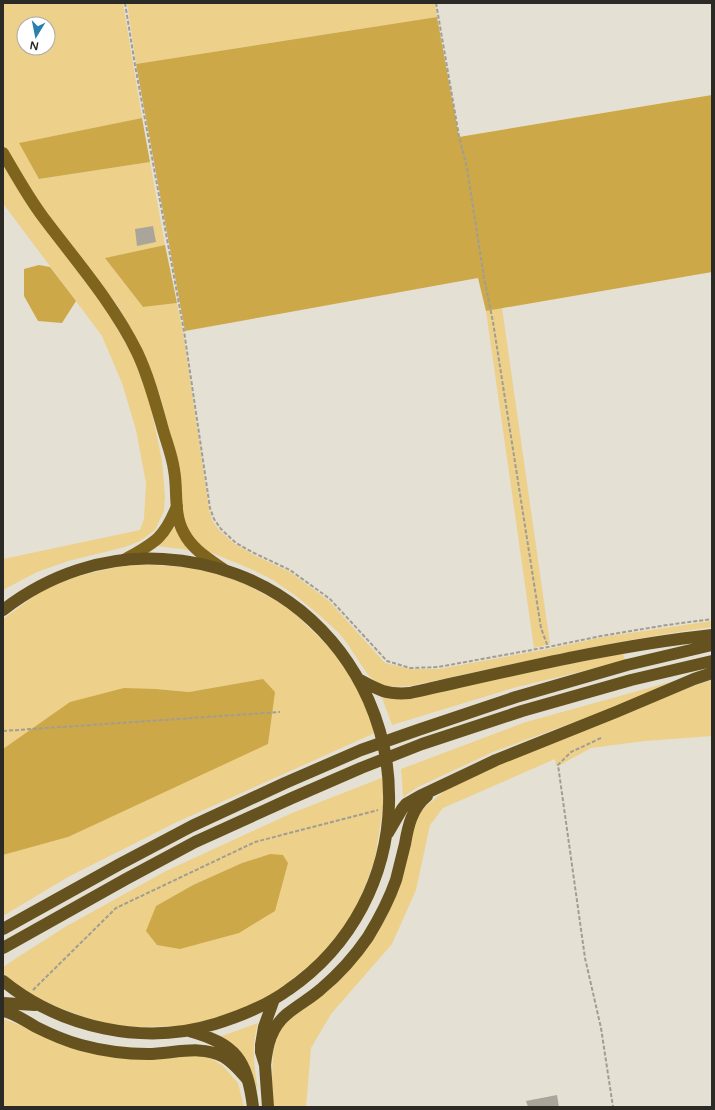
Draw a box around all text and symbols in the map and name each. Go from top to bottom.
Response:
north arrow [16,16,56,56]
text: N [29,38,40,53]

